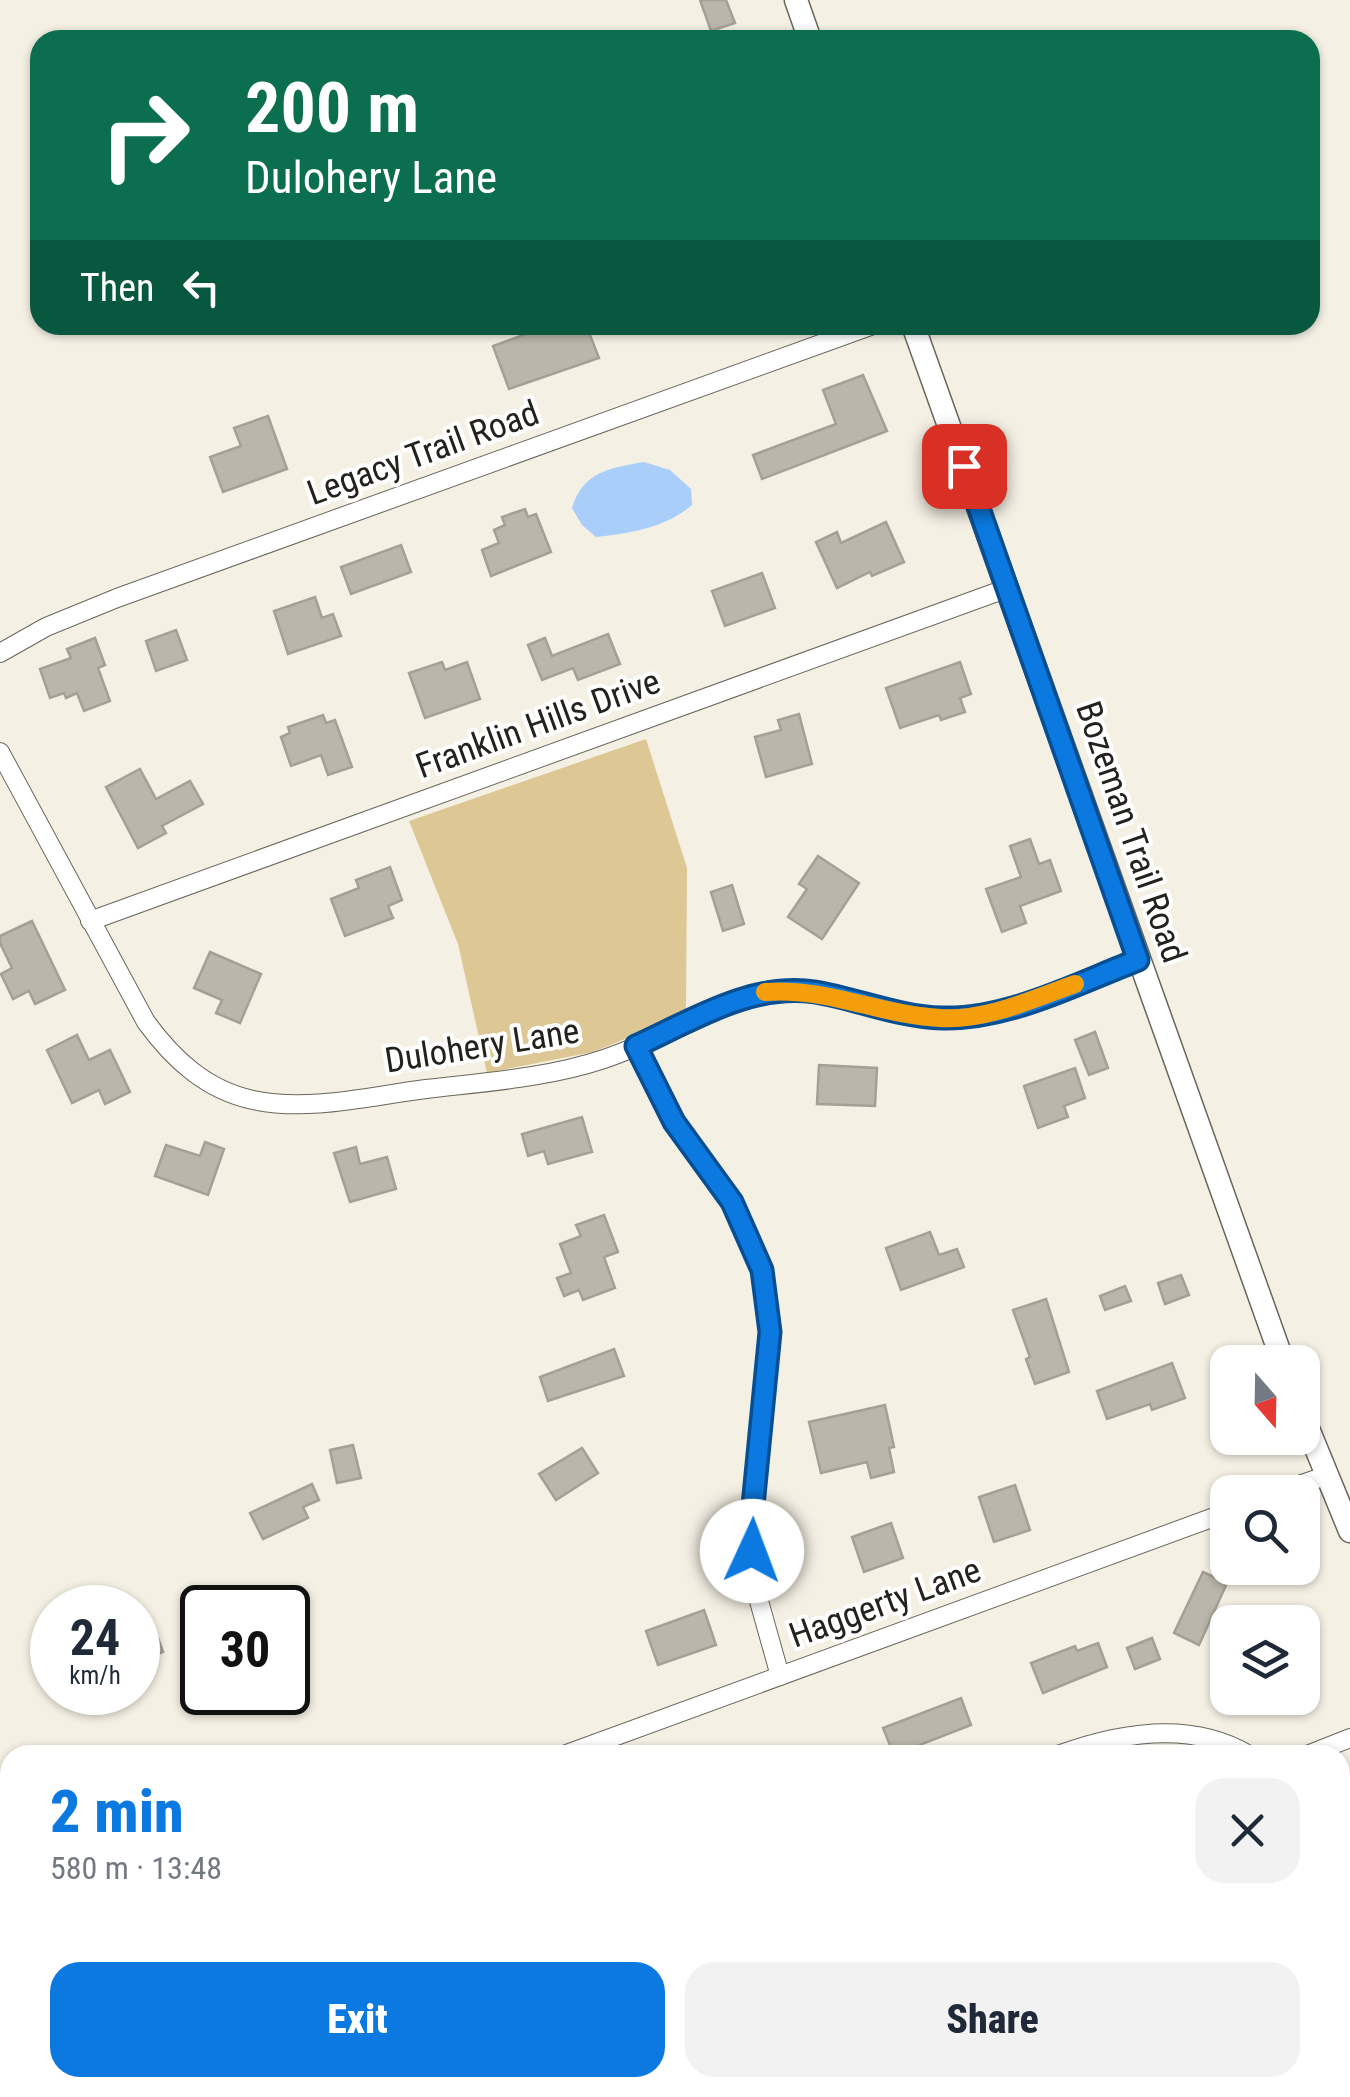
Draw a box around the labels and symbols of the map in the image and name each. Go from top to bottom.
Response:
street label: Legacy Trail Road [302,392,544,514]
pin [922,424,1007,509]
street label: Franklin Hills Drive [410,661,666,787]
street label: Bozeman Trail Road [1067,696,1195,968]
street label: Dulohery Lane [382,1010,582,1082]
north arrow [1210,1345,1320,1455]
position arrow [700,1499,804,1603]
street label: Haggerty Lane [784,1549,986,1657]
speed limit sign: 30 [180,1585,310,1715]

